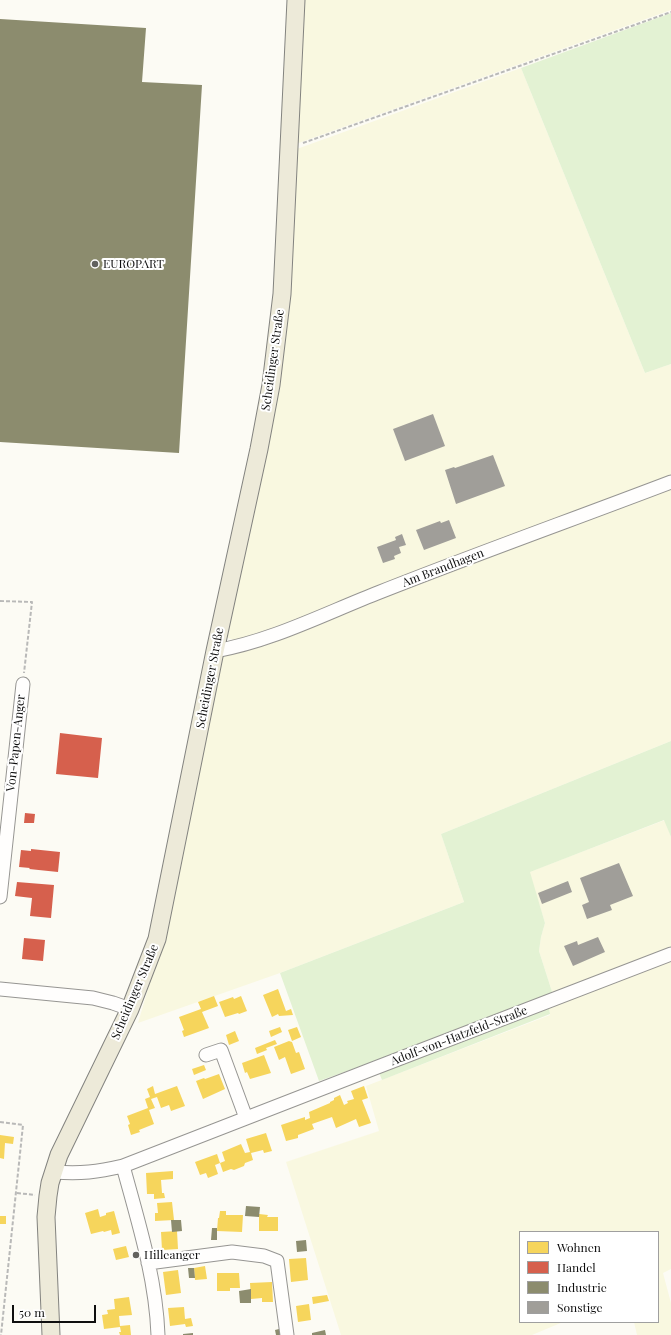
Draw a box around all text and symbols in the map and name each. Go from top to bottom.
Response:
place label: EUROPART [103,257,164,271]
marker: EUROPART [90,259,100,269]
street label: Scheidinger Straße [259,308,287,412]
street label: Am Brandhagen [400,546,486,590]
street label: Scheidinger Straße [193,626,227,730]
street label: Von-Papen-Anger [4,694,28,792]
street label: Scheidinger Straße [108,942,162,1042]
street label: Adolf-von-Hatzfeld-Straße [388,1003,530,1069]
legend [519,1231,659,1323]
text: Wohnen [557,1239,601,1255]
place label: Hilleanger [144,1248,200,1262]
marker: Hilleanger [131,1250,141,1260]
text: Handel [557,1259,596,1275]
text: Industrie [557,1279,607,1295]
scale bar [14,1297,98,1323]
text: Sonstige [557,1299,603,1315]
text: 50 m [19,1304,45,1320]

